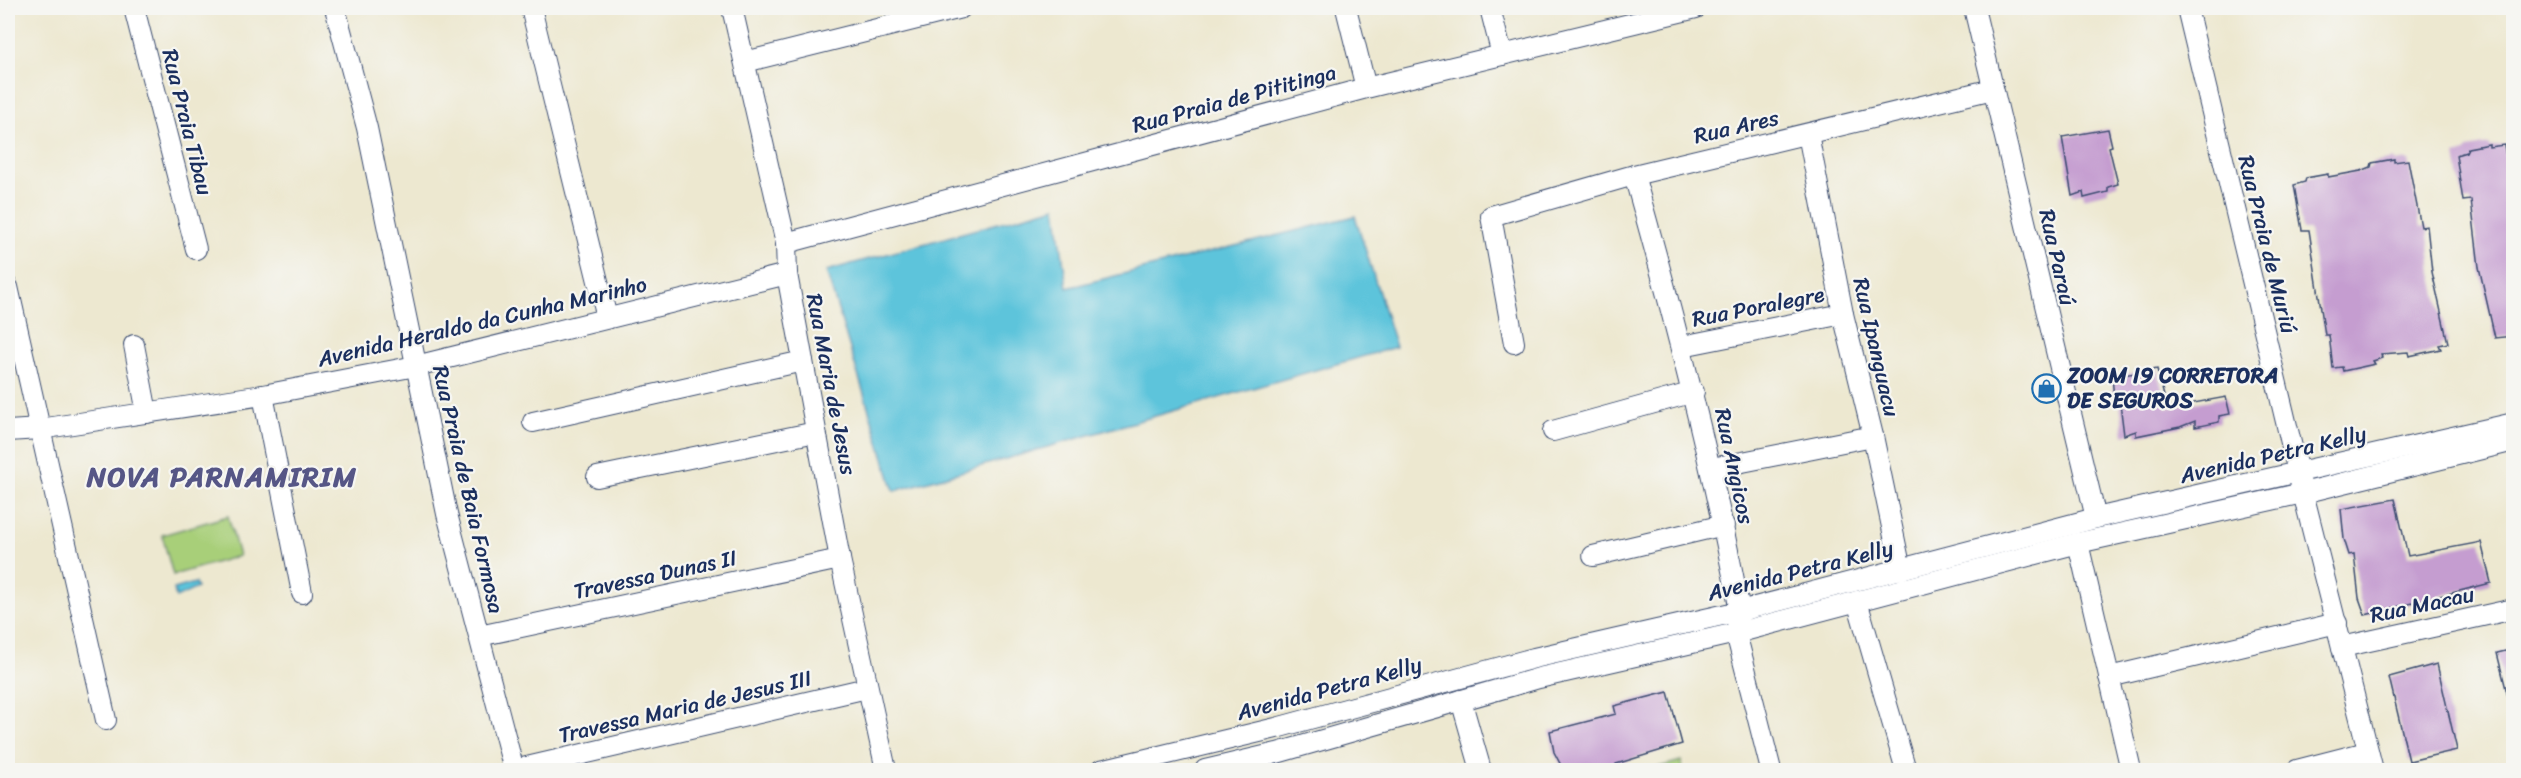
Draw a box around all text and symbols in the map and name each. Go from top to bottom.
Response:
street label: Rua Praia Tibau [150,45,225,200]
street label: Rua Praia de Pititinga [1128,53,1340,144]
street label: Rua Ares [1690,98,1783,155]
street label: Rua Praia de Muriú [2227,151,2309,337]
street label: Rua Paraú [2028,205,2088,309]
street label: Avenida Heraldo da Cunha Marinho [313,265,651,379]
street label: Rua Poralegre [1689,274,1828,338]
street label: Rua Ipanguacu [1842,274,1912,421]
street label: Rua Maria de Jesus [795,290,868,479]
place label: ZOOM I9 CORRETORA DE SEGUROS [2066,356,2278,420]
street label: Rua Praia de Baia Formosa [421,361,516,617]
shop icon: ZOOM I9 CORRETORA DE SEGUROS [2030,372,2062,404]
street label: Rua Angicos [1703,404,1766,529]
street label: Avenida Petra Kelly [2175,414,2371,495]
district label: NOVA PARNAMIRIM [86,452,357,501]
street label: Avenida Petra Kelly [1702,528,1898,613]
street label: Travessa Dunas II [570,538,740,611]
street label: Rua Macau [2366,574,2478,635]
street label: Avenida Petra Kelly [1231,645,1427,732]
street label: Travessa Maria de Jesus III [555,658,816,755]

